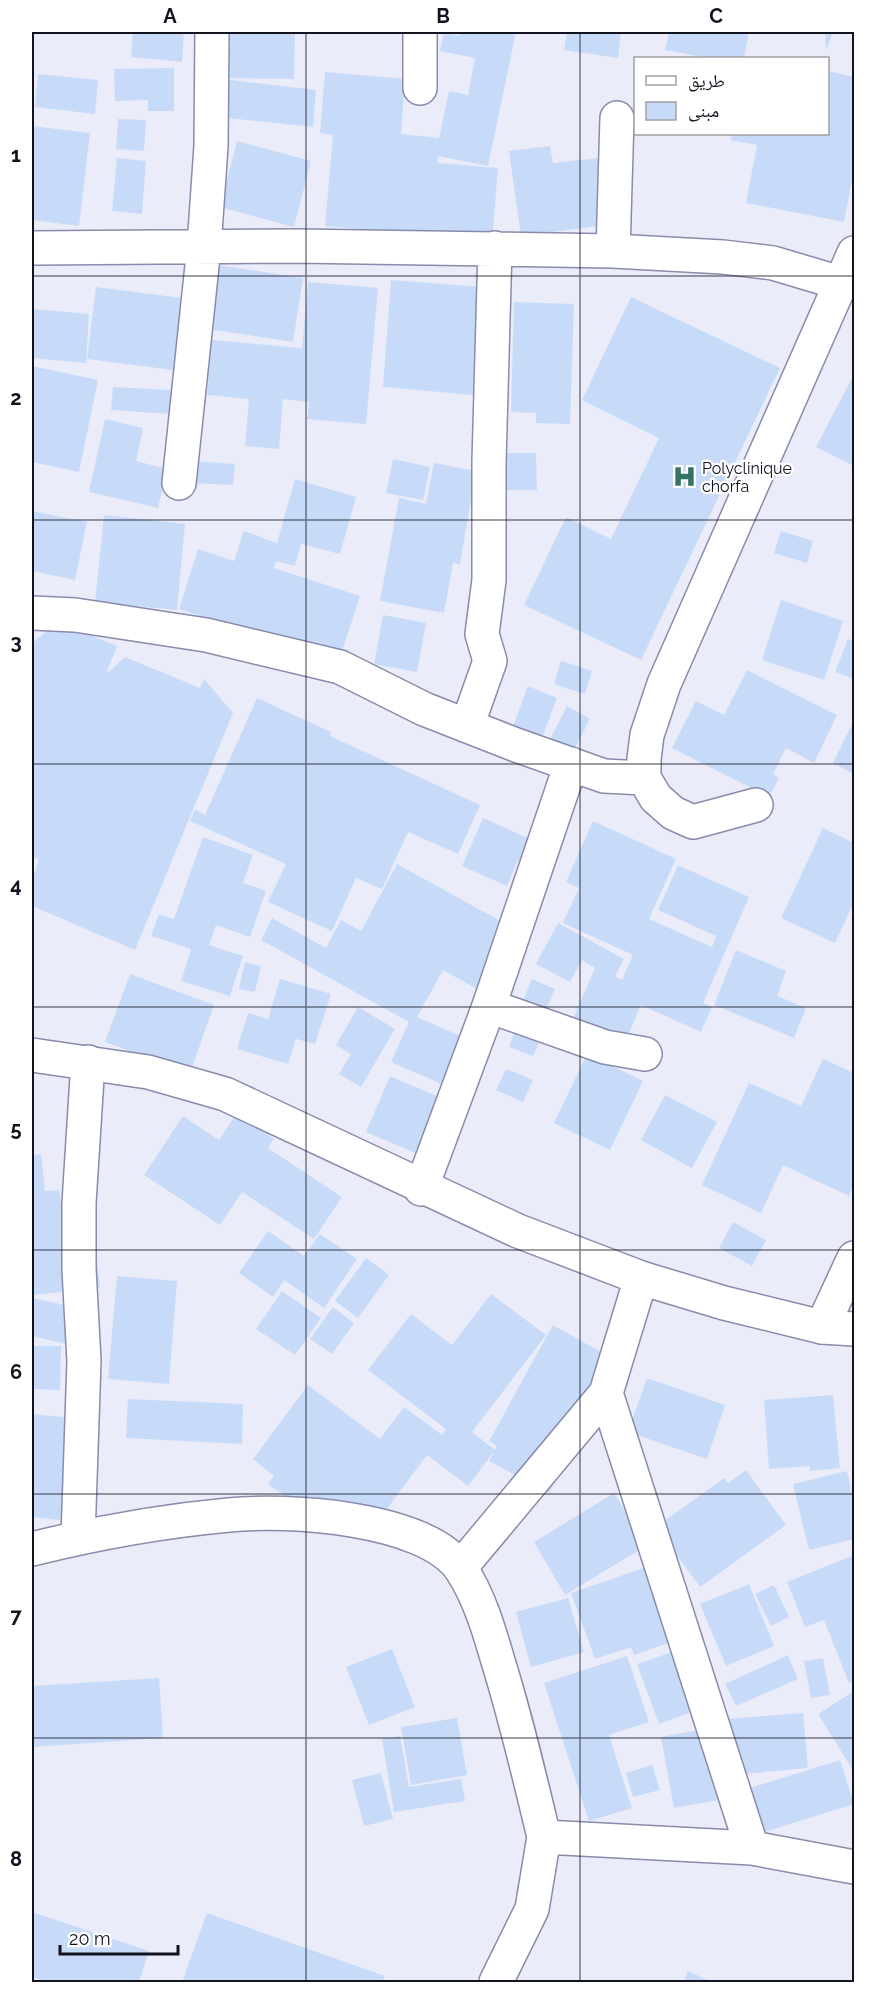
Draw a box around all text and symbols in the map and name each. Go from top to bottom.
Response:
text: A [163,4,177,28]
text: B [436,4,450,28]
text: C [709,4,723,28]
legend [634,57,829,135]
text: طريق [688,70,725,92]
text: مبنى [688,100,719,122]
text: 1 [11,143,21,167]
text: 2 [10,386,22,410]
place label: Polyclinique chorfa [702,459,792,496]
hospital icon: Polyclinique chorfa [671,464,697,490]
text: 3 [10,630,22,654]
text: 4 [10,873,22,897]
text: 5 [10,1117,22,1141]
text: 6 [10,1360,22,1384]
text: 7 [10,1604,22,1628]
text: 8 [10,1847,22,1871]
scale bar [60,1918,178,1956]
text: 20 m [69,1928,111,1949]

